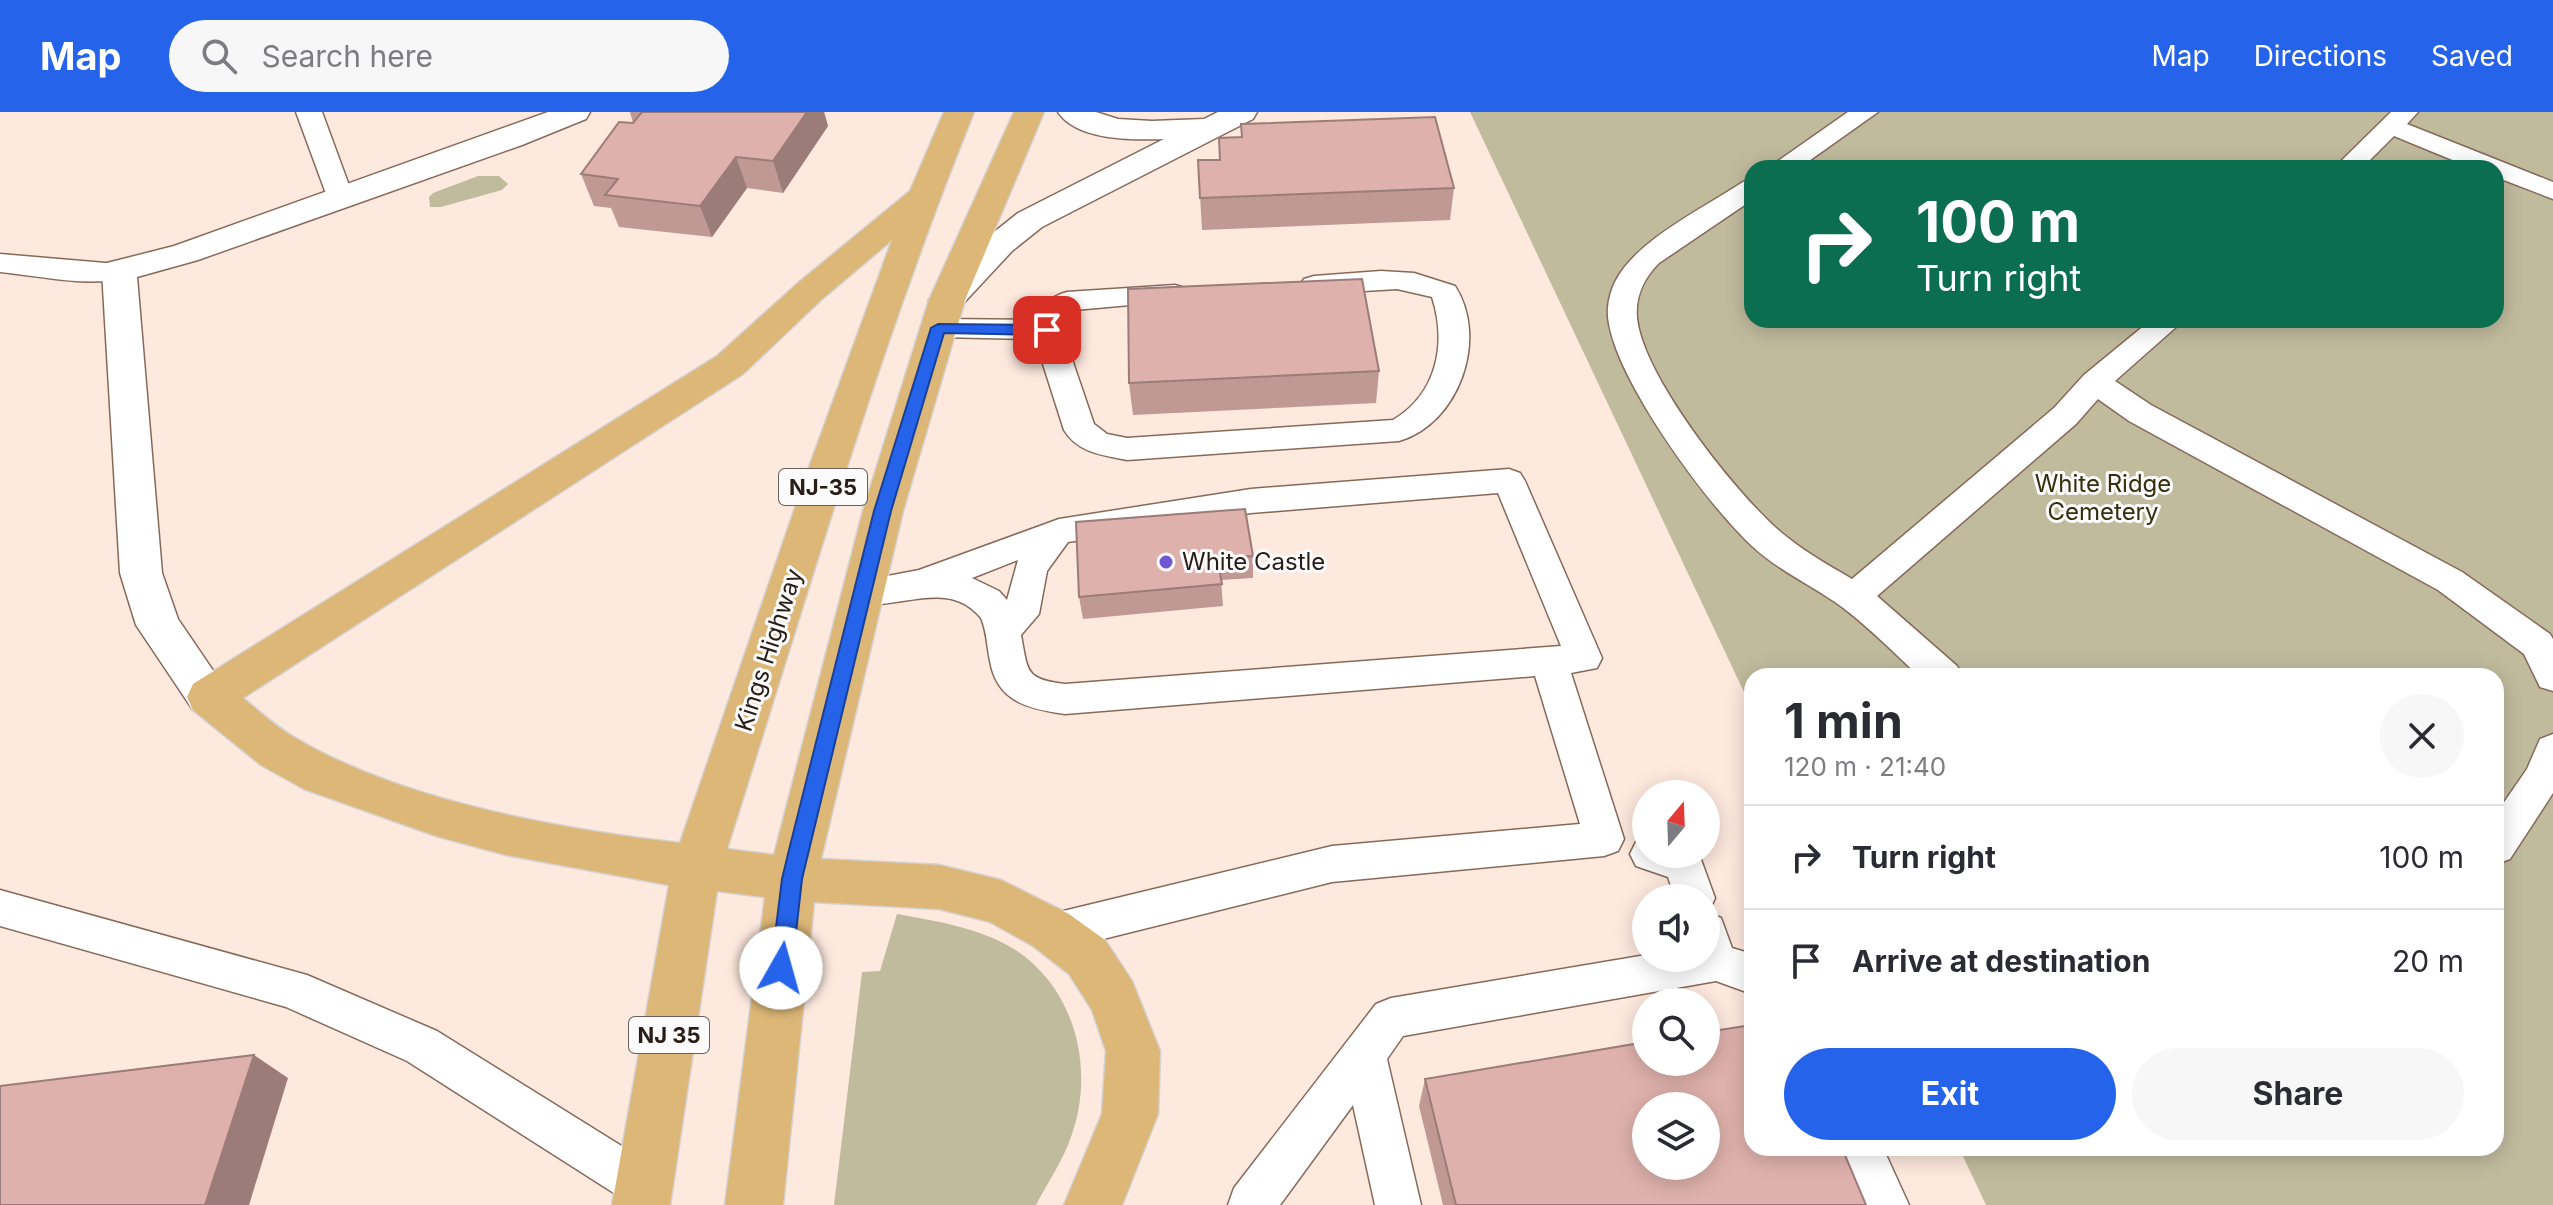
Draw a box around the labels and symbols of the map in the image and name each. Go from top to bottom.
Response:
pin [1013,296,1081,364]
road number: NJ-35 [779,469,867,505]
park label: White Ridge Cemetery [2035,469,2171,526]
place label: White Castle [1182,547,1325,576]
marker: White Castle [1157,553,1175,571]
street label: Kings Highway [729,565,808,735]
north arrow [1632,780,1720,868]
position arrow [739,926,823,1010]
road number: NJ 35 [629,1017,709,1053]

